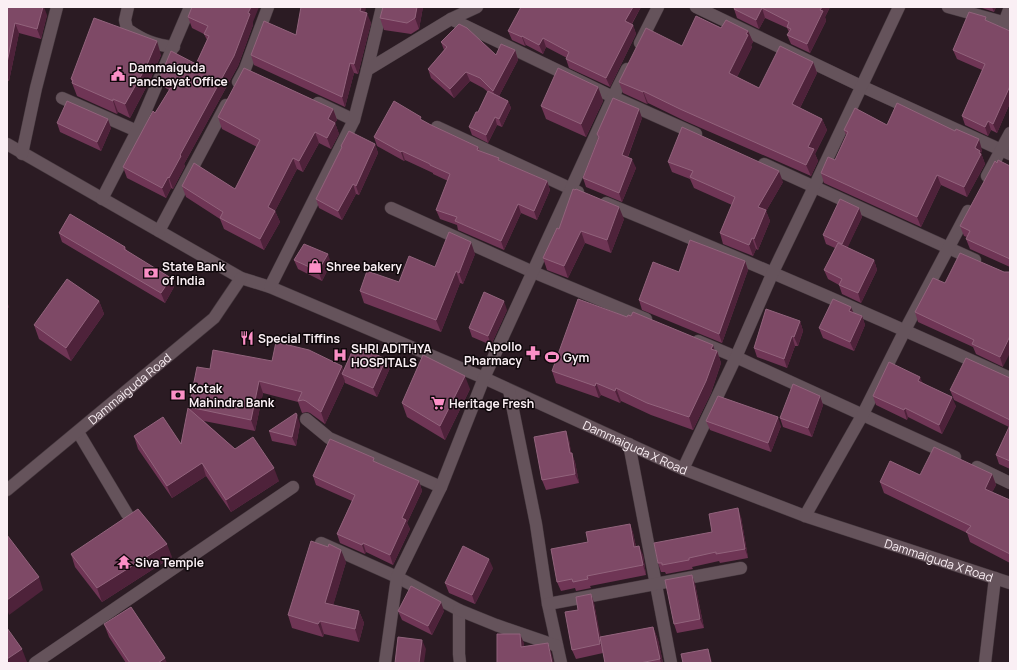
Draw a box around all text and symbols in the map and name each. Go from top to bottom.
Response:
place label: Dammaiguda Panchayat Office [129,59,228,90]
public building icon: Dammaiguda Panchayat Office [110,66,126,82]
place label: State Bank of India [162,258,225,289]
shop icon: Shree bakery [307,258,323,274]
place label: Shree bakery [326,258,402,275]
bank icon: State Bank of India [143,265,159,281]
restaurant icon: Special Tiffins [239,330,255,346]
place label: Special Tiffins [258,330,341,347]
place label: Apollo Pharmacy [464,338,522,369]
place label: SHRI ADITHYA HOSPITALS [351,340,432,371]
pharmacy icon: Apollo Pharmacy [525,345,541,361]
hospital icon: SHRI ADITHYA HOSPITALS [332,347,348,363]
street label: Dammaiguda Road [84,349,175,428]
sports icon: Gym [544,349,560,365]
place label: Gym [563,349,589,366]
place label: Kotak Mahindra Bank [189,380,275,411]
bank icon: Kotak Mahindra Bank [170,387,186,403]
supermarket icon: Heritage Fresh [430,395,446,411]
place label: Heritage Fresh [449,395,534,412]
street label: Dammaiguda X Road [580,416,690,478]
street label: Dammaiguda X Road [882,534,995,585]
temple icon: Siva Temple [116,554,132,570]
place label: Siva Temple [135,554,204,571]

